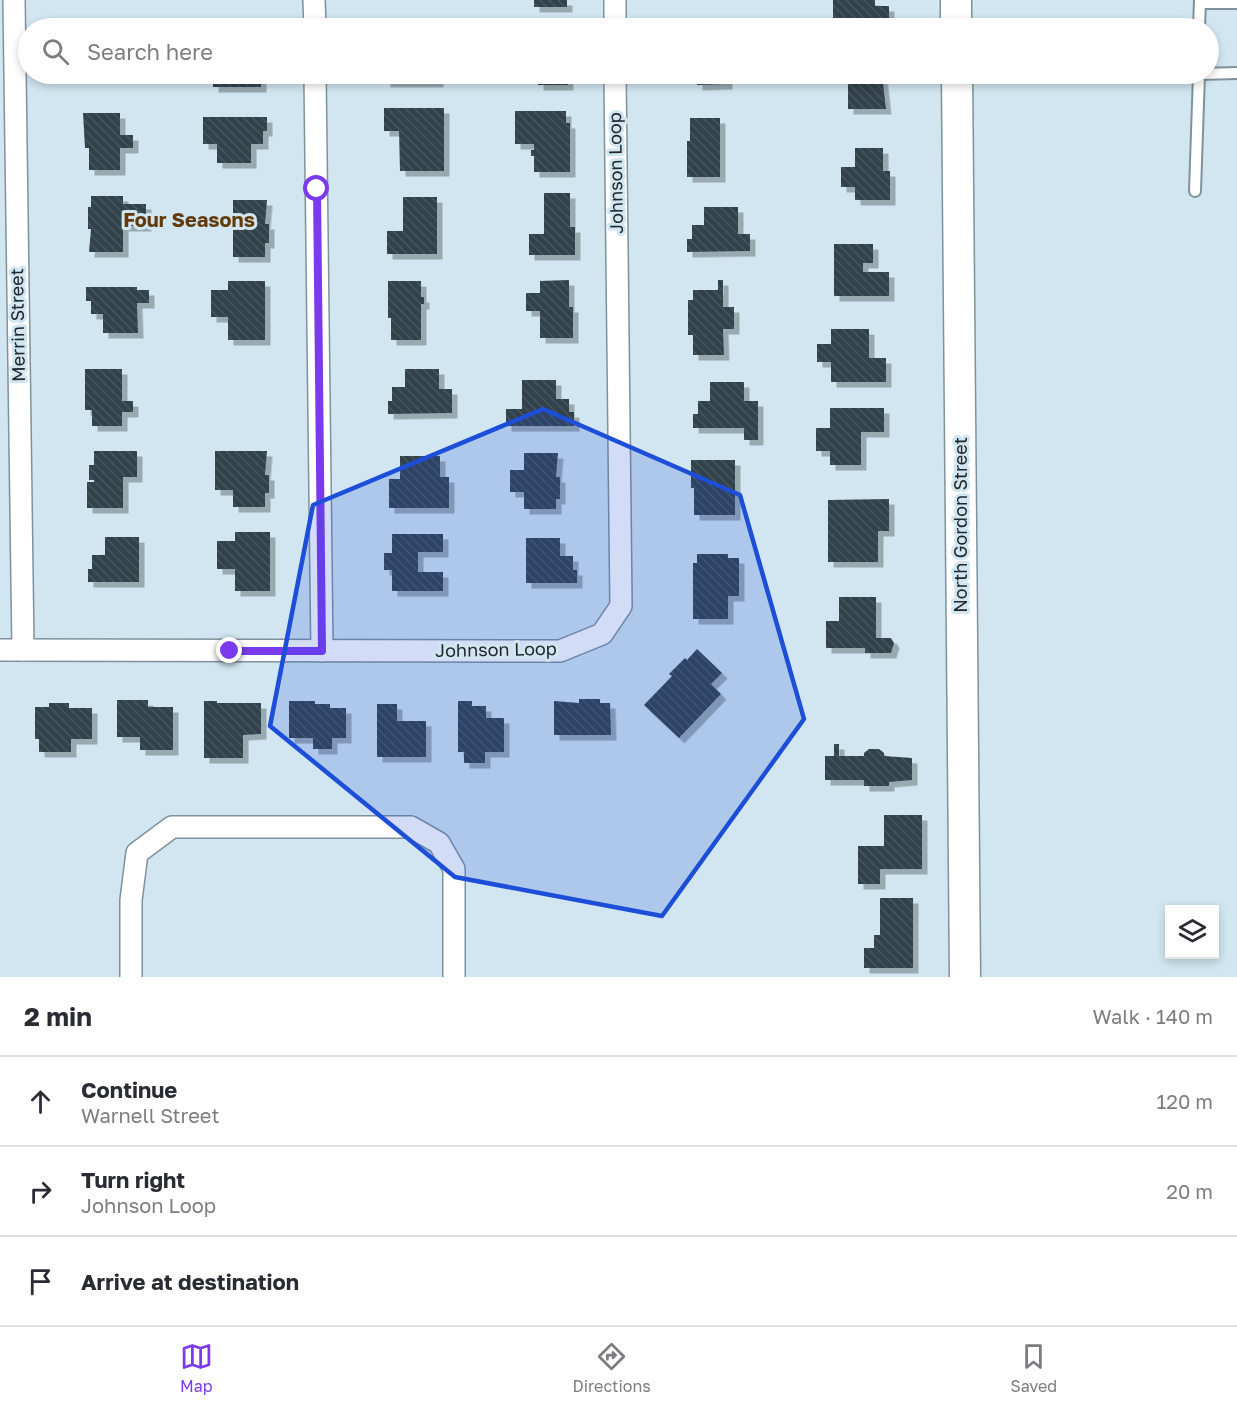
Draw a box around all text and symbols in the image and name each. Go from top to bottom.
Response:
search box [18,18,1219,84]
icon: search [39,35,72,68]
text: Search here [87,38,213,65]
street label: Johnson Loop [603,112,627,234]
route start [303,175,329,201]
district label: Four Seasons [123,207,255,231]
street label: Merrin Street [5,268,29,382]
street label: North Gordon Street [949,437,971,613]
route end [216,637,242,663]
street label: Johnson Loop [435,637,557,661]
map controls [1165,905,1219,959]
button: layers [1165,905,1219,959]
text: 2 min [24,1001,92,1032]
text: Walk · 140 m [1093,1004,1213,1028]
text: Continue [81,1076,177,1103]
icon: ahead [24,1085,57,1118]
text: 120 m [1157,1089,1213,1113]
text: Warnell Street [81,1103,219,1127]
text: Turn right [81,1166,185,1193]
icon: right [24,1175,57,1208]
text: 20 m [1166,1179,1213,1203]
text: Johnson Loop [81,1193,216,1217]
icon: arrive [24,1265,57,1298]
text: Arrive at destination [81,1268,299,1295]
tab: Map [180,1340,213,1396]
tab: Directions [573,1340,651,1396]
tab: Saved [1010,1340,1057,1396]

